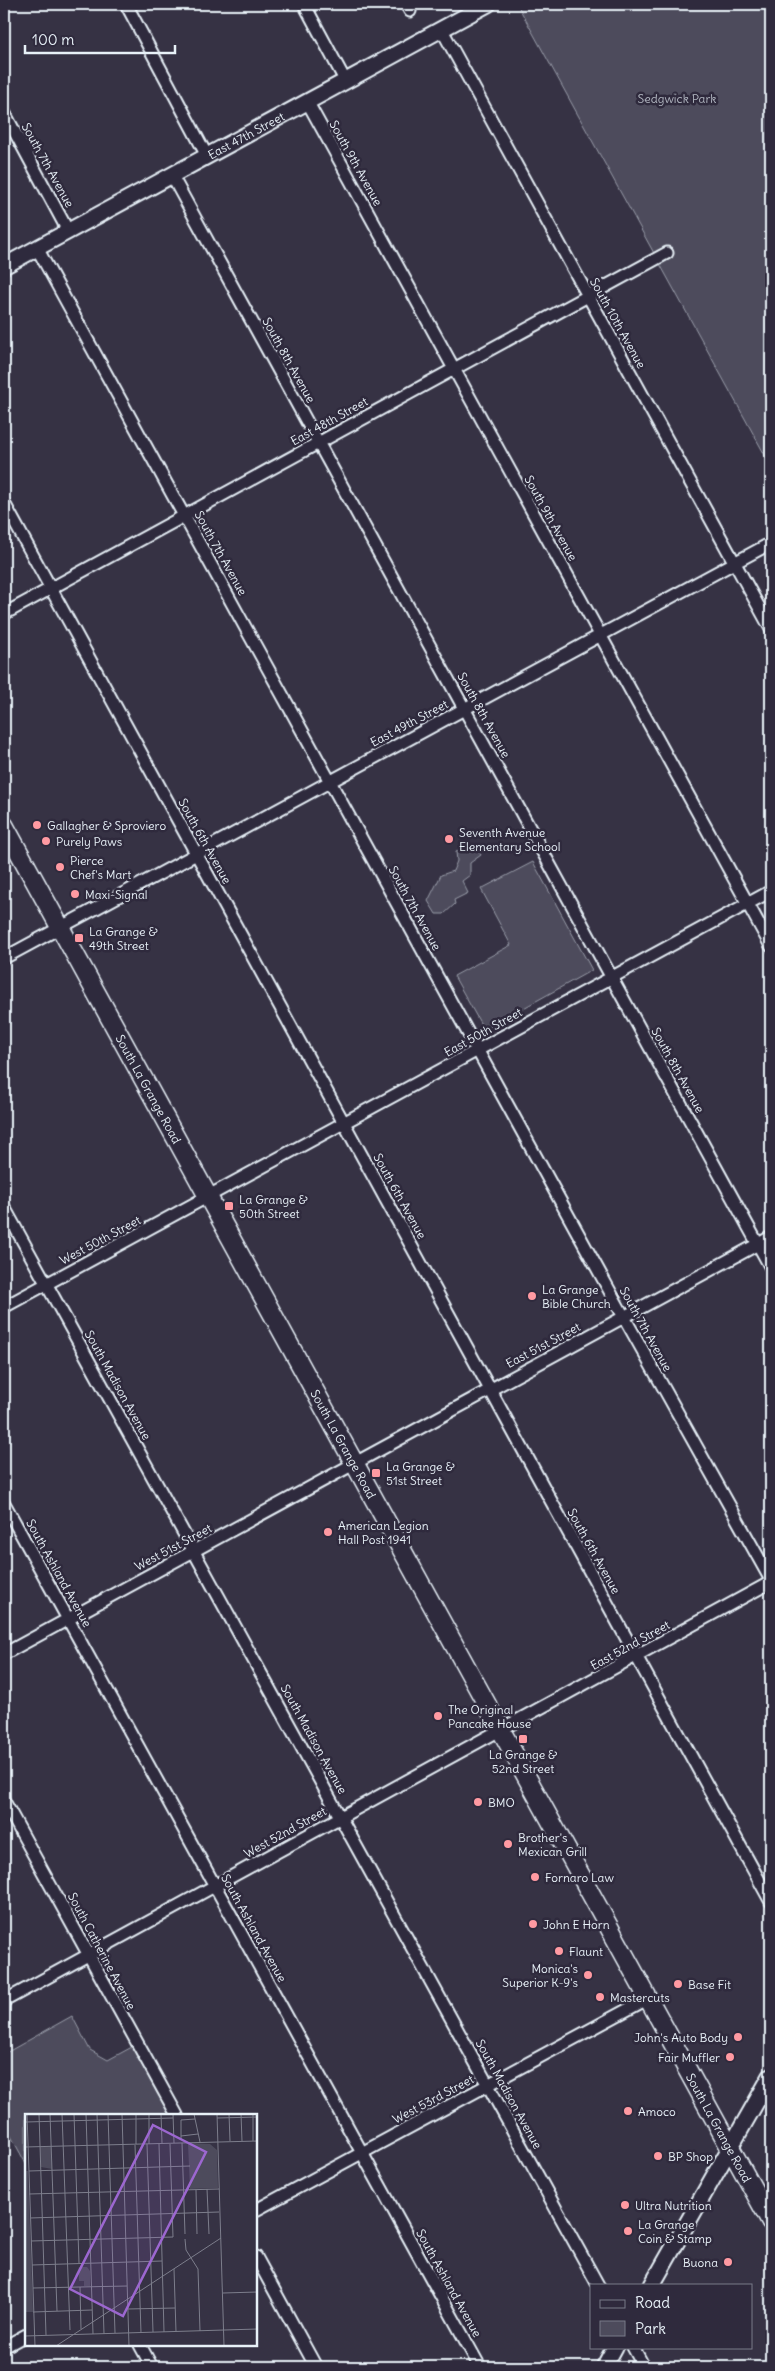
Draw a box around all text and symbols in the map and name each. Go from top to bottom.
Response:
scale bar [25,22,175,54]
text: 100 m [32,30,74,49]
park label: Sedgwick Park [638,91,716,106]
street label: East 47th Street [205,108,287,162]
street label: South 9th Avenue [326,118,386,208]
street label: South 7th Avenue [19,120,77,210]
street label: South 10th Avenue [587,275,649,371]
street label: South 8th Avenue [259,315,319,405]
street label: East 48th Street [288,394,370,448]
street label: South 9th Avenue [521,473,581,563]
street label: South 7th Avenue [192,508,250,598]
street label: South 8th Avenue [454,670,514,760]
street label: East 49th Street [368,696,450,750]
street label: South 6th Avenue [175,796,235,886]
place label: Gallagher & Sproviero [47,818,166,833]
marker: Gallagher & Sproviero [31,819,43,831]
place label: Seventh Avenue Elementary School [459,825,560,854]
marker: Seventh Avenue Elementary School [443,833,455,845]
place label: Purely Paws [56,834,122,849]
marker: Purely Paws [40,835,52,847]
place label: Pierce Chef's Mart [70,853,131,882]
marker: Pierce Chef's Mart [54,861,66,873]
street label: South 7th Avenue [386,863,444,953]
place label: Maxi-Signal [85,887,147,902]
marker: Maxi-Signal [69,888,81,900]
place label: La Grange & 49th Street [89,924,158,953]
marker: La Grange & 49th Street [73,932,85,944]
street label: East 50th Street [441,1004,525,1060]
street label: South 8th Avenue [648,1025,708,1115]
street label: South La Grange Road [113,1032,185,1146]
street label: South 6th Avenue [370,1151,430,1241]
place label: La Grange & 50th Street [239,1192,308,1221]
marker: La Grange & 50th Street [223,1200,235,1212]
street label: West 50th Street [57,1212,143,1268]
place label: La Grange Bible Church [542,1282,611,1311]
street label: South 7th Avenue [617,1284,675,1374]
marker: La Grange Bible Church [526,1290,538,1302]
street label: East 51st Street [503,1319,583,1371]
street label: South Madison Avenue [82,1328,154,1442]
street label: South La Grange Road [308,1387,380,1501]
place label: La Grange & 51st Street [386,1459,455,1488]
marker: La Grange & 51st Street [370,1467,382,1479]
street label: South 6th Avenue [564,1506,624,1596]
street label: South Ashland Avenue [23,1516,95,1630]
place label: American Legion Hall Post 1941 [338,1518,429,1547]
street label: West 51st Street [132,1520,214,1574]
marker: American Legion Hall Post 1941 [322,1526,334,1538]
street label: East 52nd Street [588,1617,672,1673]
street label: South Madison Avenue [278,1682,350,1796]
place label: The Original Pancake House [448,1702,531,1731]
marker: The Original Pancake House [432,1710,444,1722]
marker: La Grange & 52nd Street [517,1733,529,1745]
place label: La Grange & 52nd Street [489,1747,557,1776]
place label: BMO [488,1795,515,1810]
marker: BMO [472,1796,484,1808]
street label: West 52nd Street [241,1803,329,1861]
place label: Brother's Mexican Grill [518,1830,587,1859]
marker: Brother's Mexican Grill [502,1838,514,1850]
place label: Fornaro Law [545,1870,614,1885]
street label: South Ashland Avenue [218,1871,290,1985]
marker: Fornaro Law [529,1871,541,1883]
street label: South Catherine Avenue [65,1890,139,2012]
place label: John E Horn [543,1917,610,1932]
marker: John E Horn [527,1918,539,1930]
place label: Flaunt [569,1944,603,1959]
marker: Flaunt [553,1945,565,1957]
place label: Monica's Superior K-9's [502,1961,578,1990]
marker: Monica's Superior K-9's [582,1969,594,1981]
place label: Base Fit [688,1977,731,1992]
marker: Base Fit [672,1978,684,1990]
place label: Mastercuts [610,1990,670,2005]
marker: Mastercuts [594,1991,606,2003]
place label: John's Auto Body [634,2030,728,2045]
marker: John's Auto Body [732,2031,744,2043]
street label: South Madison Avenue [473,2037,545,2151]
place label: Fair Muffler [658,2050,720,2065]
marker: Fair Muffler [724,2051,736,2063]
street label: West 53rd Street [390,2071,476,2127]
street label: South La Grange Road [683,2071,755,2185]
place label: Amoco [638,2104,676,2119]
marker: Amoco [622,2105,634,2117]
inset map [25,2114,258,2346]
place label: BP Shop [668,2149,713,2164]
marker: BP Shop [652,2150,664,2162]
place label: Ultra Nutrition [635,2198,712,2213]
marker: Ultra Nutrition [619,2199,631,2211]
place label: La Grange Coin & Stamp [638,2217,712,2246]
marker: La Grange Coin & Stamp [622,2225,634,2237]
street label: South Ashland Avenue [413,2226,485,2340]
place label: Buona [683,2255,718,2270]
marker: Buona [722,2256,734,2268]
legend [590,2284,752,2348]
text: Road [635,2293,670,2312]
text: Park [635,2319,666,2338]

